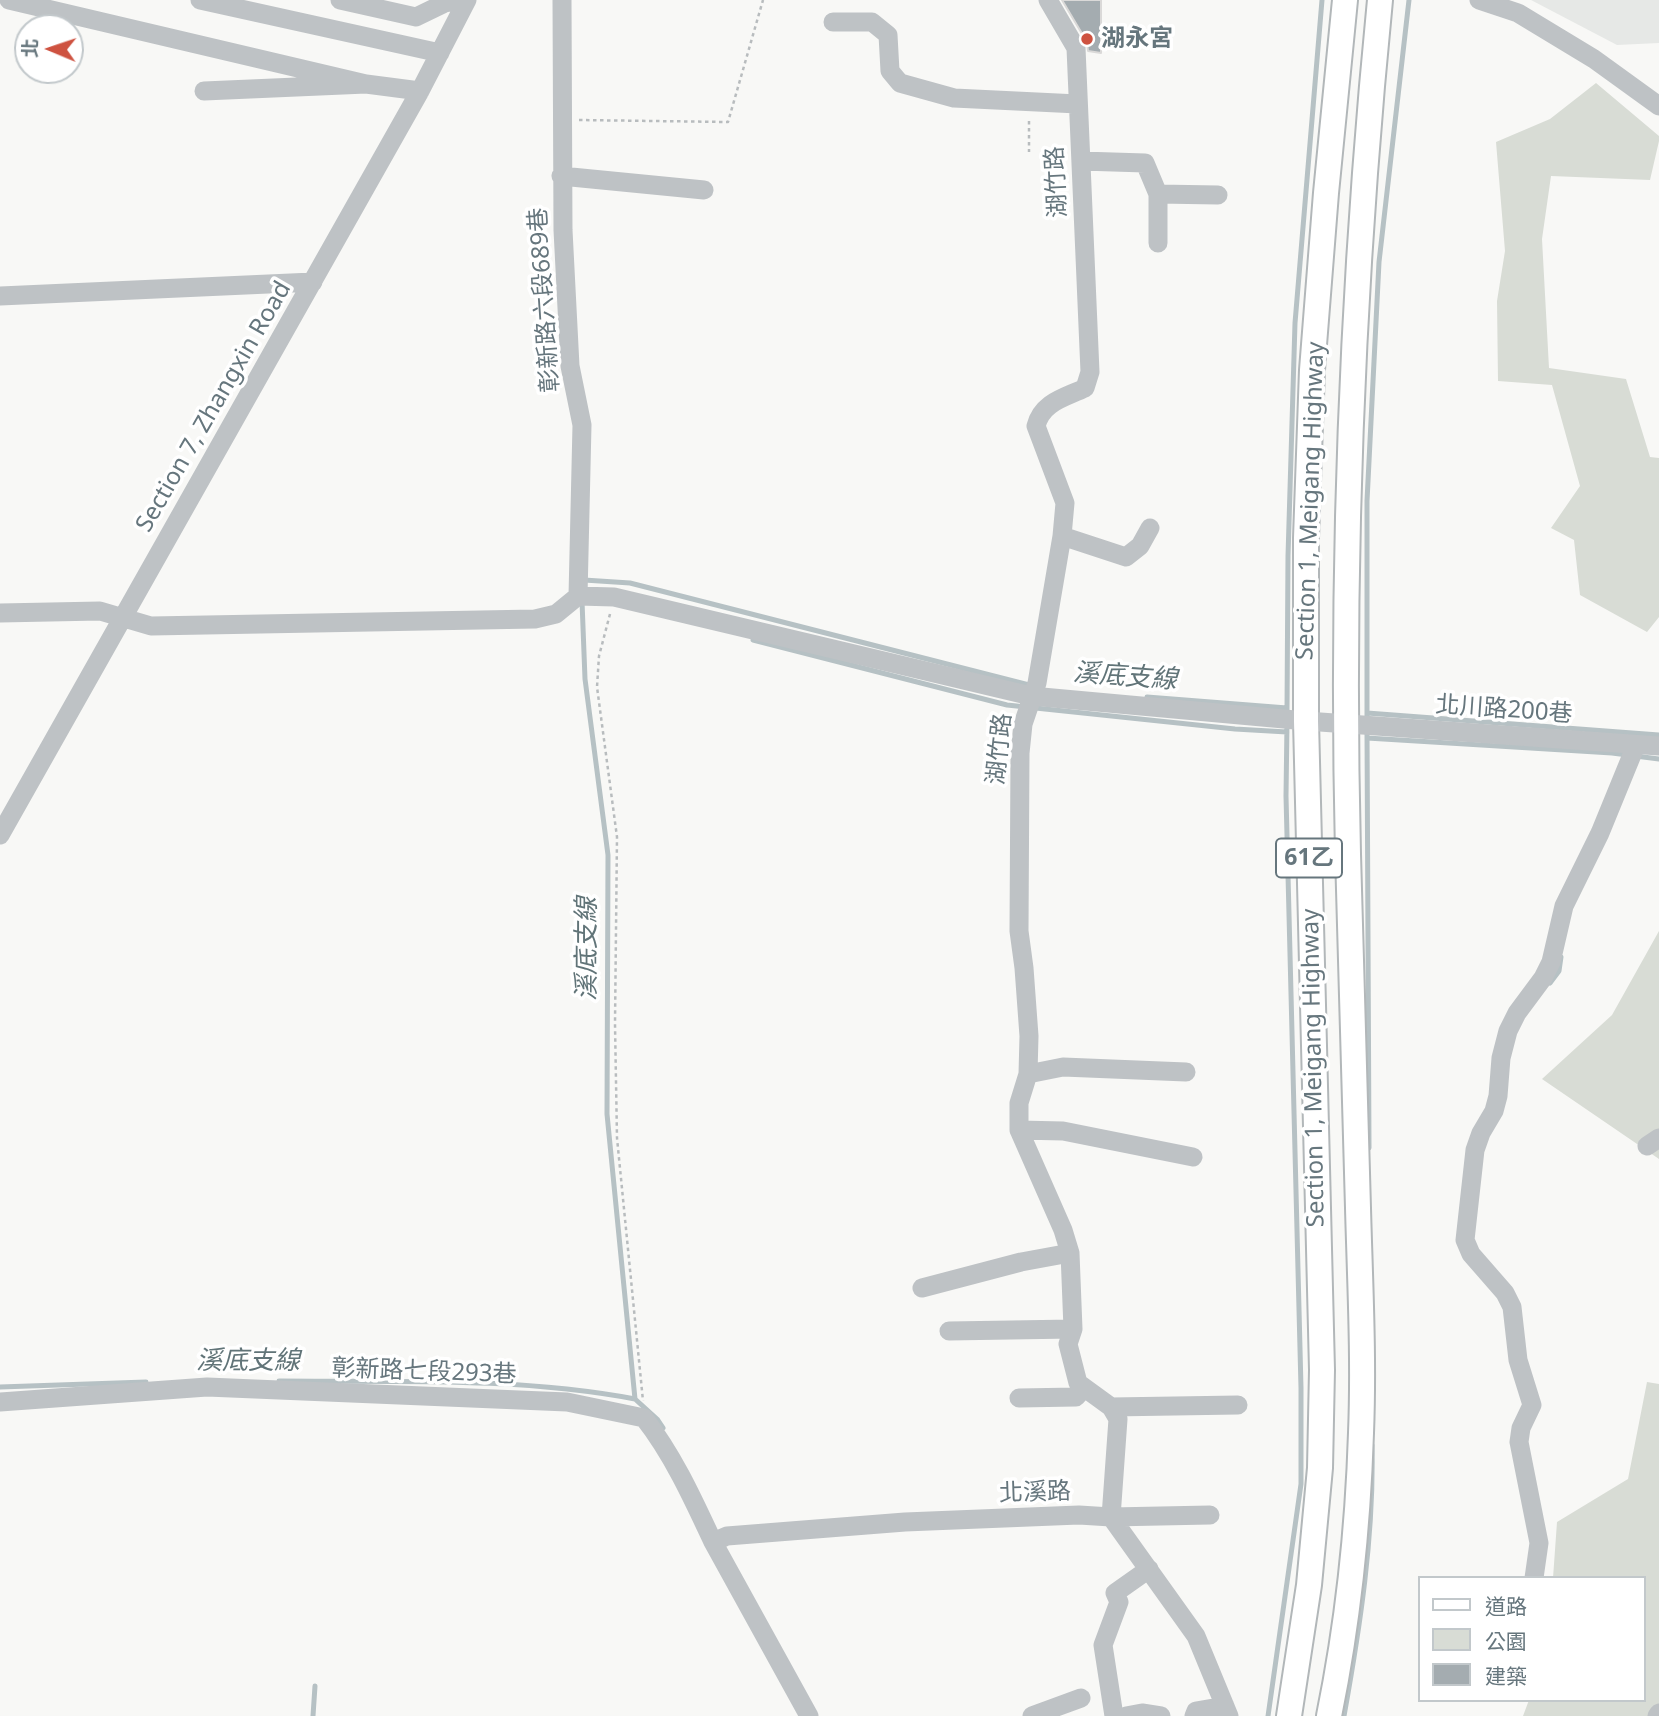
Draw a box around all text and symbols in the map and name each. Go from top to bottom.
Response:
north arrow [14,14,84,84]
place label: 湖永宮 [1101,25,1173,53]
marker: 湖永宮 [1079,31,1095,47]
text: 北 [17,38,43,58]
street label: 湖竹路 [1041,145,1073,219]
street label: 彰新路六段689巷 [524,207,566,393]
street label: Section 7, Zhangxin Road [130,277,298,537]
street label: Section 1, Meigang Highway [1291,341,1331,661]
water label: 溪底支線 [1072,658,1178,696]
street label: 北川路200巷 [1435,691,1573,729]
street label: 湖竹路 [982,712,1018,786]
road number: 61乙 [1276,838,1342,878]
water label: 溪底支線 [572,897,604,1001]
street label: Section 1, Meigang Highway [1297,908,1331,1228]
water label: 溪底支線 [196,1346,300,1378]
street label: 彰新路七段293巷 [331,1354,517,1390]
street label: 北溪路 [999,1477,1071,1509]
legend [1418,1576,1645,1702]
text: 道路 [1485,1592,1527,1620]
text: 公園 [1485,1627,1527,1655]
text: 建築 [1485,1662,1527,1690]

